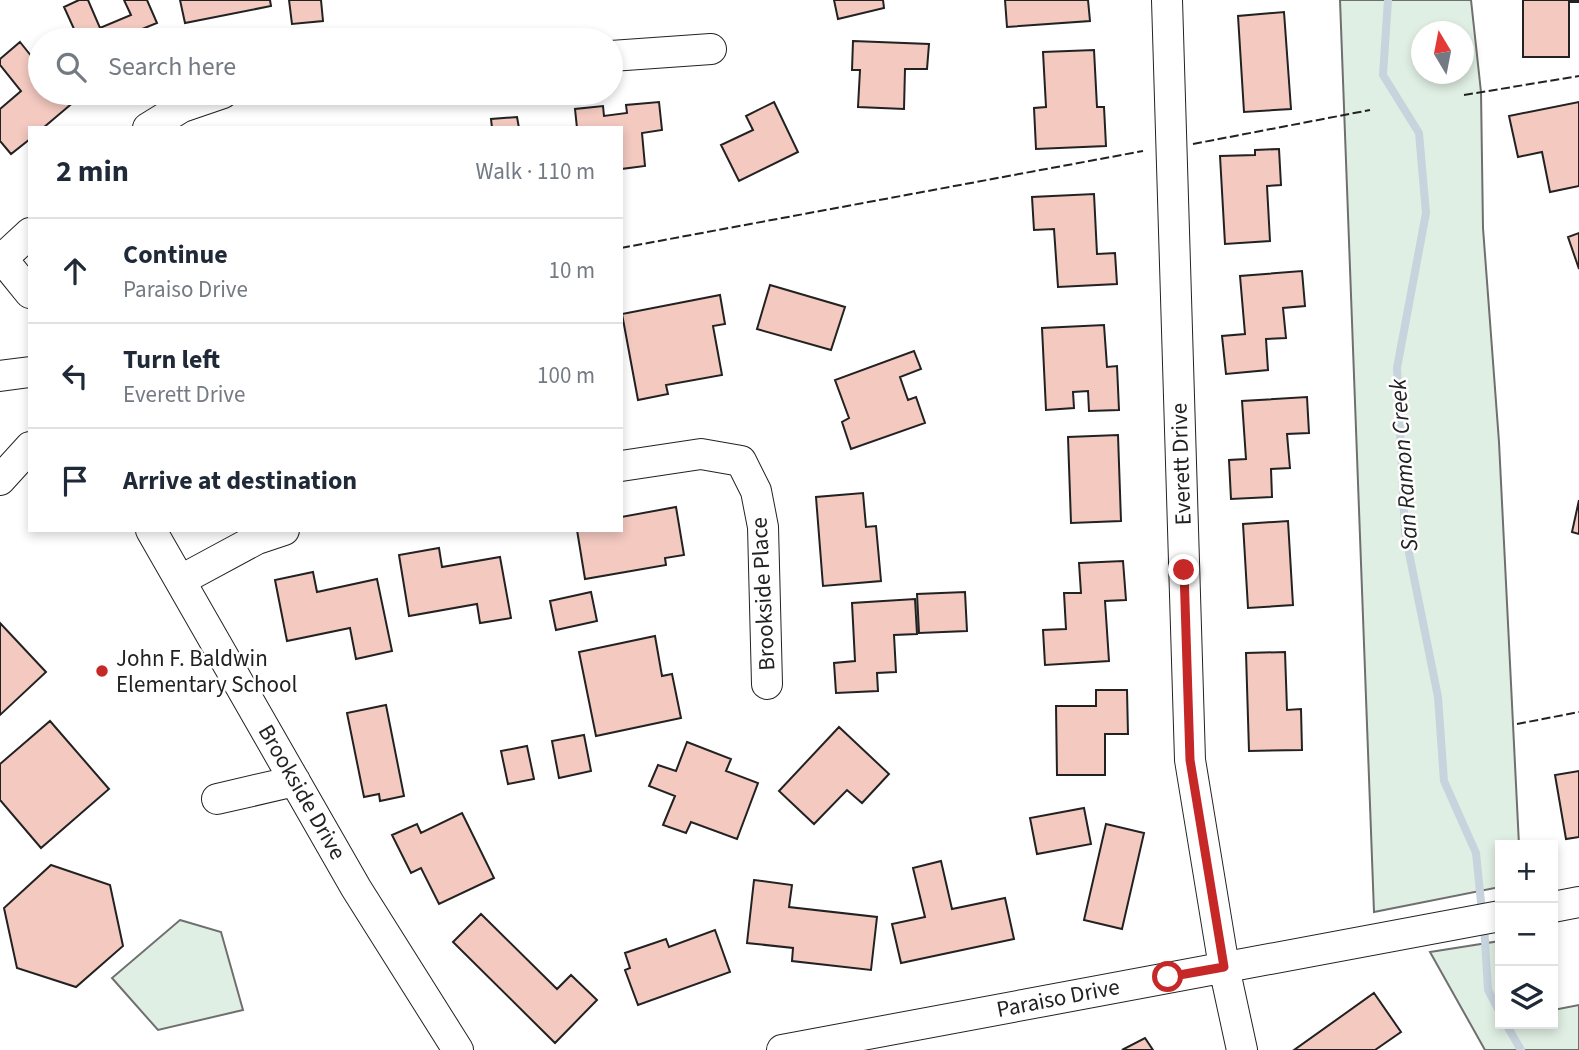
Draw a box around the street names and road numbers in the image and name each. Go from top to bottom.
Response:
street label: Everett Drive [1162,402,1200,526]
street label: Brookside Place [743,516,783,672]
street label: Brookside Drive [250,718,354,866]
street label: Paraiso Drive [994,970,1122,1026]

